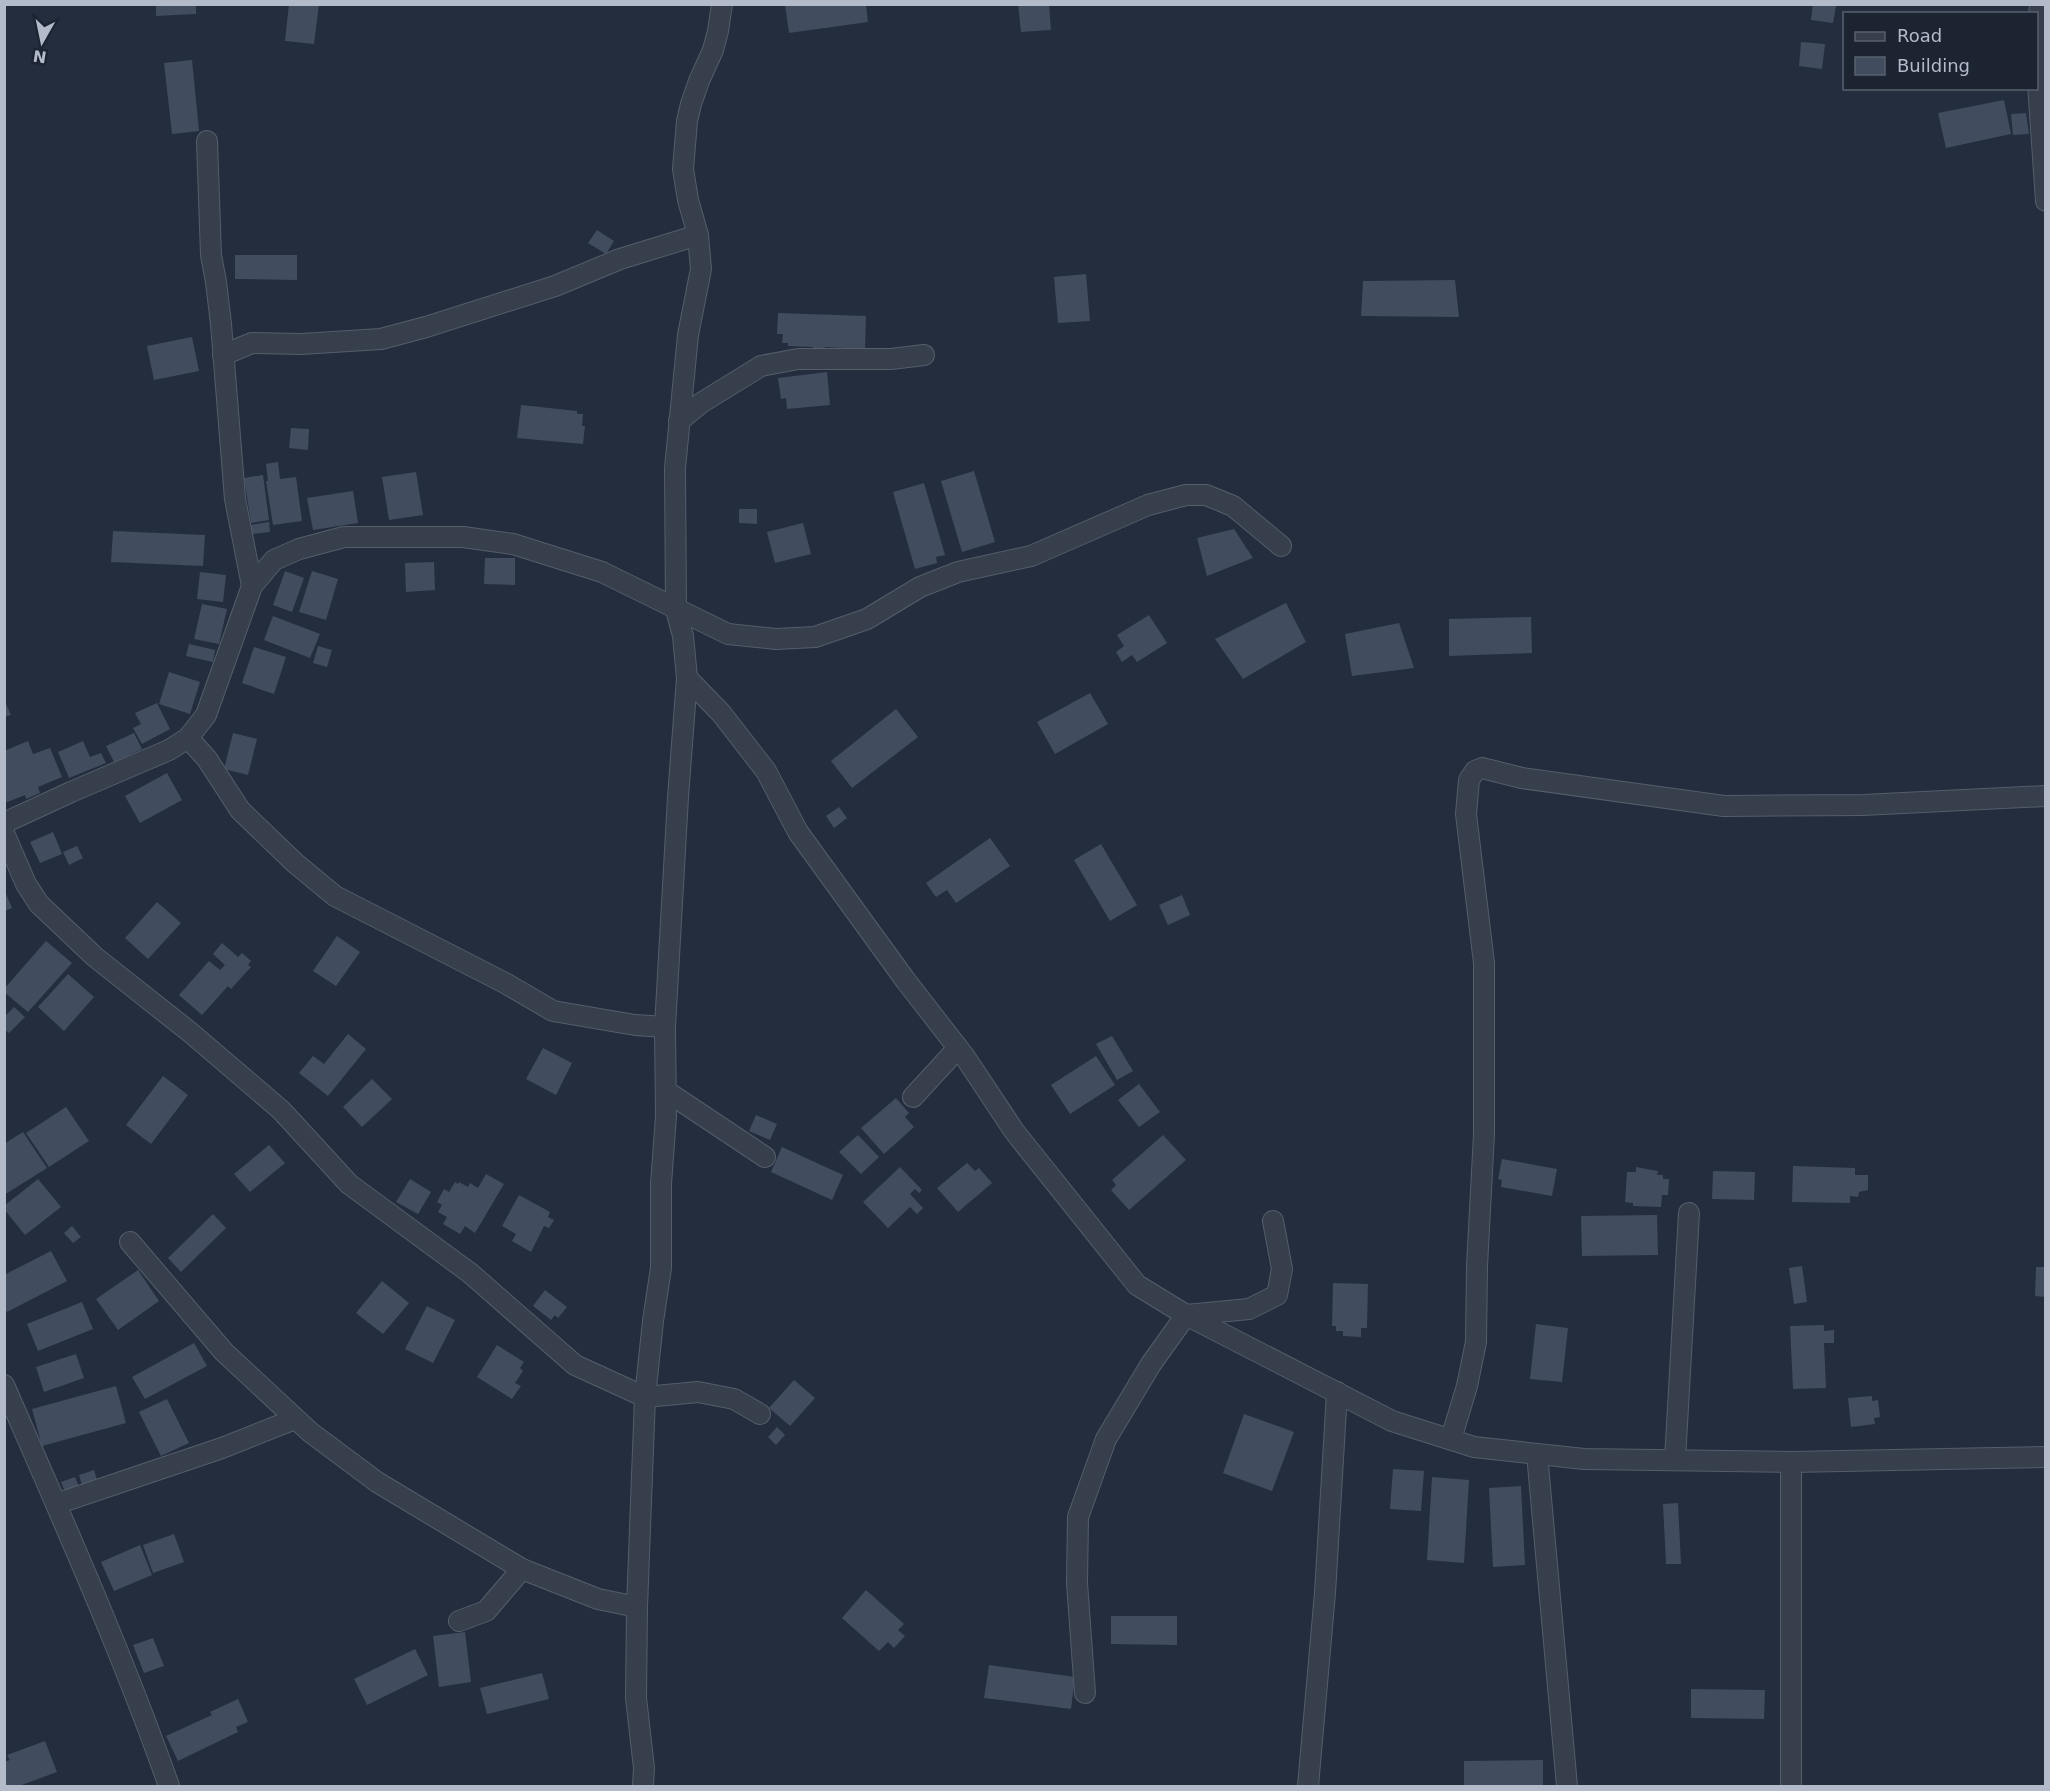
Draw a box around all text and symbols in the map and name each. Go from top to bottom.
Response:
north arrow [12,12,72,72]
legend [1843,12,2038,90]
text: Road [1897,25,1942,46]
text: N [32,46,48,67]
text: Building [1897,55,1970,76]

